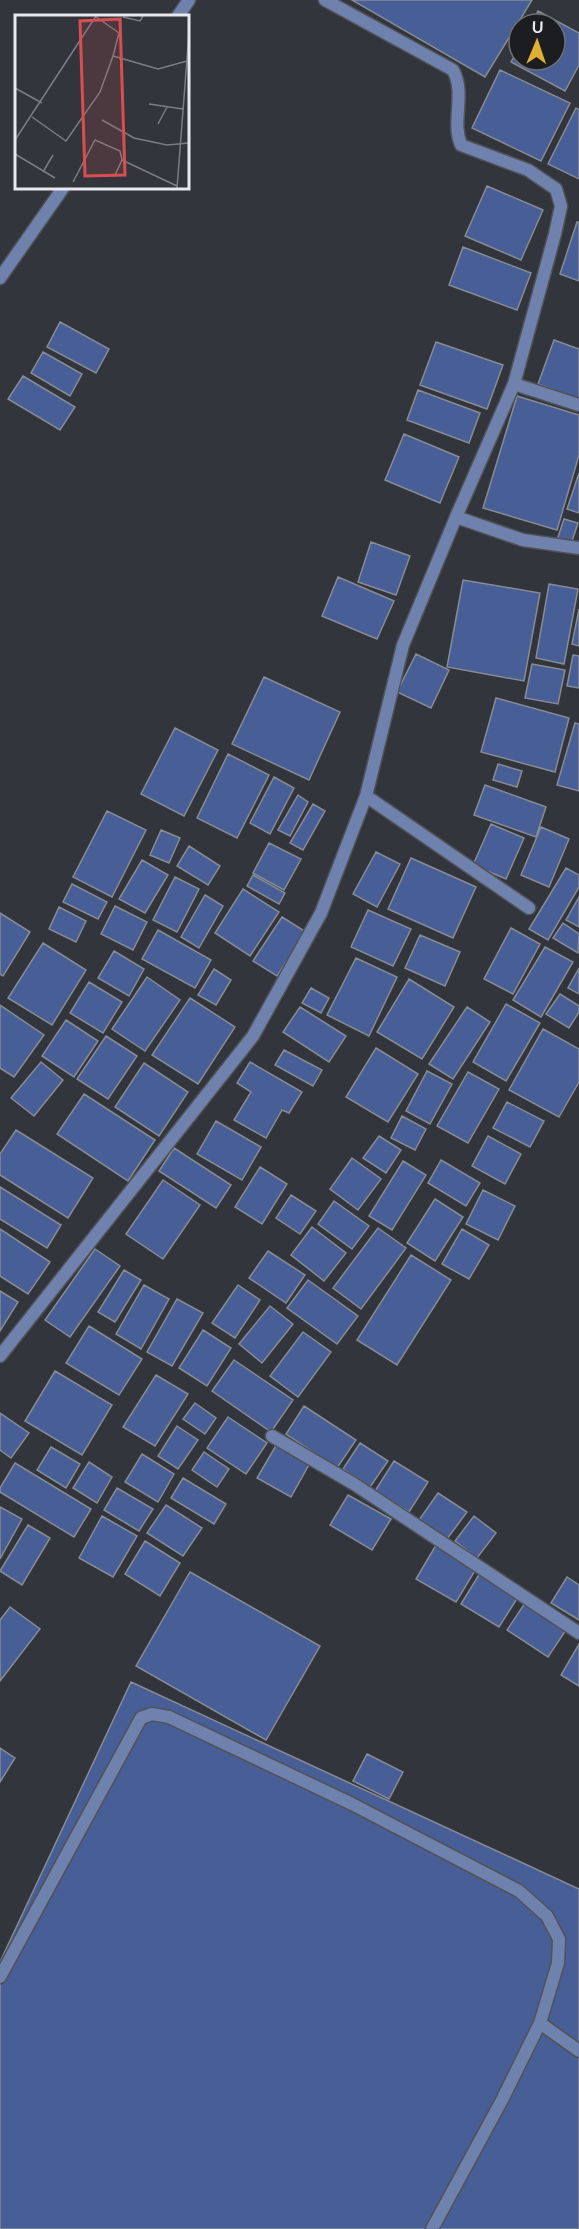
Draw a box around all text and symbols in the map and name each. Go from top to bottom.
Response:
north arrow [507,12,567,72]
inset map [15,15,189,189]
text: U [531,17,544,36]

